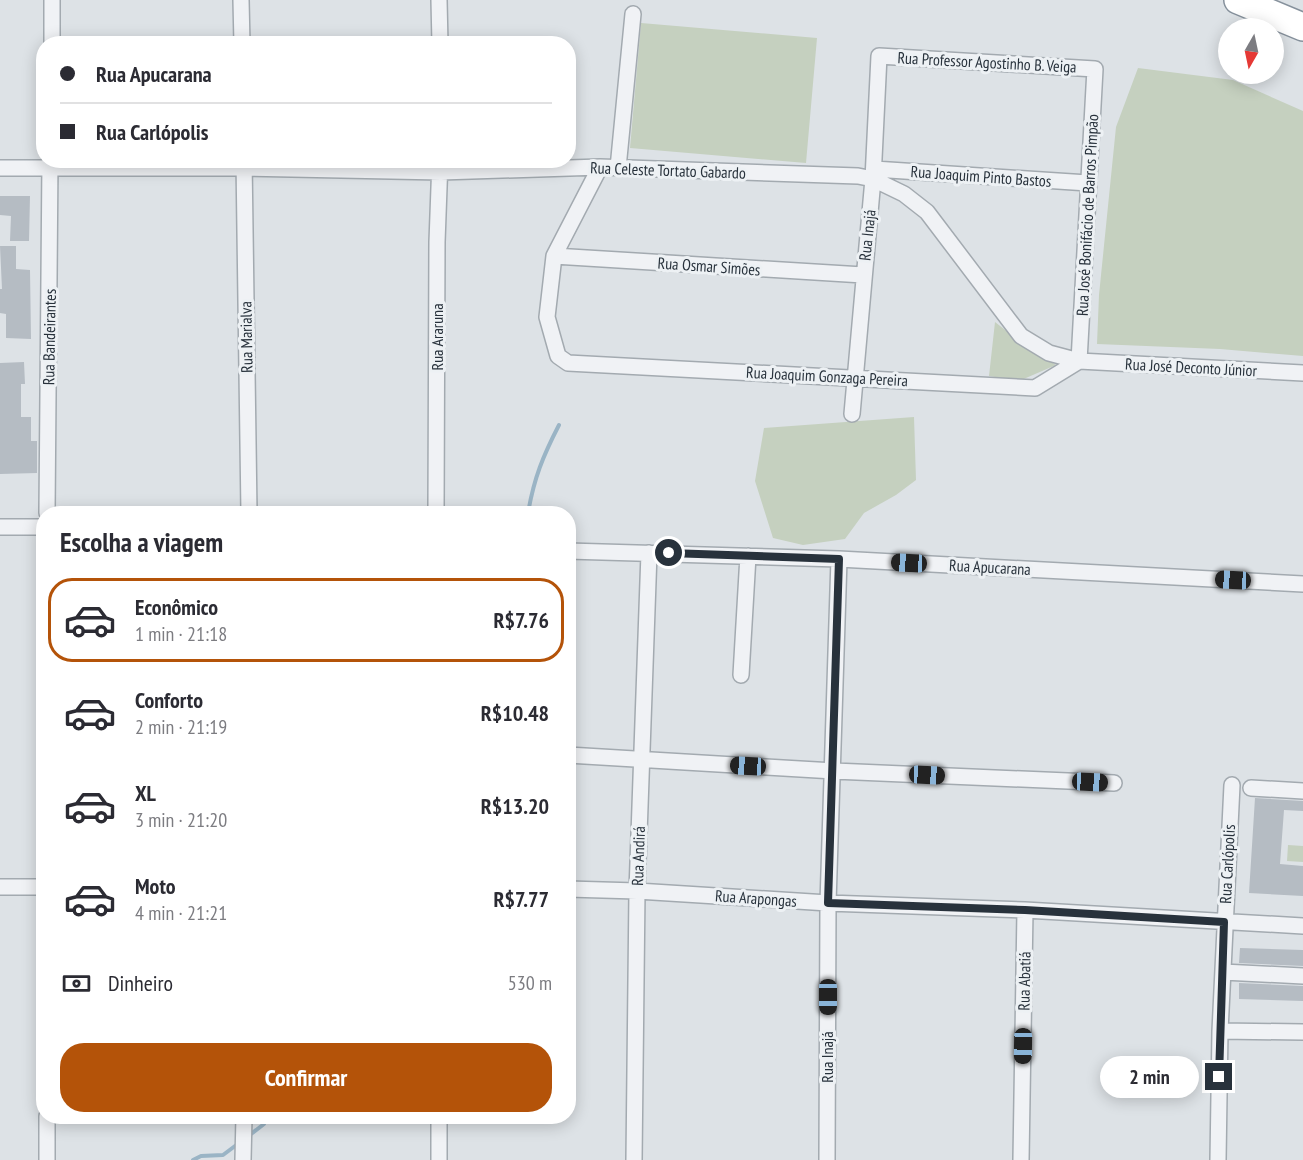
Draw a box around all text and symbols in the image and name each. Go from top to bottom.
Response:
north arrow [1218,18,1284,84]
map controls [1218,18,1284,84]
street label: Rua Professor Agostinho B. Veiga [897,47,1077,77]
text: Rua Apucarana [96,60,212,88]
street label: Rua José Bonifácio de Barros Pimpão [1072,113,1102,317]
text: Rua Carlópolis [96,118,208,146]
street label: Rua Celeste Tortato Gabardo [590,157,746,183]
street label: Rua Joaquim Pinto Bastos [910,161,1052,191]
street label: Rua Inajá [854,208,880,262]
street label: Rua Osmar Simões [657,252,761,280]
street label: Rua Bandeirantes [38,289,60,385]
street label: Rua Marialva [235,301,257,373]
street label: Rua Araruna [427,303,447,371]
street label: Rua José Deconto Júnior [1125,354,1258,380]
street label: Rua Joaquim Gonzaga Pereira [746,362,908,390]
text: Escolha a viagem [60,525,223,559]
route start [655,539,682,566]
car [891,553,927,573]
street label: Rua Apucarana [949,555,1031,579]
car [1215,570,1251,590]
icon: car [63,593,117,647]
text: Econômico [135,593,218,621]
text: R$7.76 [493,606,549,634]
text: 1 min · 21:18 [135,621,227,647]
icon: car [63,686,117,740]
text: Conforto [135,686,203,714]
text: R$10.48 [481,699,549,727]
text: 2 min · 21:19 [135,714,227,740]
car [730,756,766,776]
car [909,765,945,785]
car [1072,772,1108,792]
icon: car [63,779,117,833]
text: XL [135,779,156,807]
text: R$13.20 [481,792,549,820]
text: 3 min · 21:20 [135,807,227,833]
street label: Rua Carlópolis [1215,824,1239,904]
street label: Rua Andirá [627,826,649,886]
icon: car [63,872,117,926]
text: Moto [135,872,176,900]
text: R$7.77 [493,885,549,913]
street label: Rua Arapongas [714,885,798,911]
text: 4 min · 21:21 [135,900,227,926]
street label: Rua Abatiá [1013,951,1035,1011]
icon: cash [60,967,93,1000]
text: Dinheiro [108,969,173,997]
text: 530 m [508,970,552,996]
car [819,979,837,1015]
car [1014,1028,1032,1064]
street label: Rua Inajá [817,1031,837,1083]
button: Confirmar [60,1043,552,1112]
callout: 2 min [1099,1056,1198,1098]
route end [1205,1063,1232,1090]
text: 2 min [1129,1064,1170,1090]

